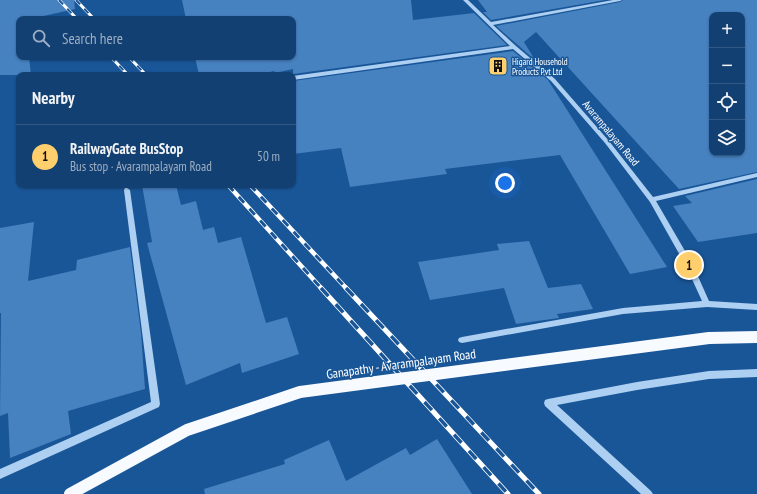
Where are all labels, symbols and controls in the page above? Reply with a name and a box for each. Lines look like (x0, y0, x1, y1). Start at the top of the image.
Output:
map controls (709, 12, 745, 156)
button: + (709, 12, 745, 48)
search box (16, 16, 296, 60)
icon: search (30, 27, 52, 49)
text: Search here (62, 29, 123, 48)
button: − (709, 48, 745, 84)
building icon: Higard Household Products Pvt Ltd (487, 55, 509, 77)
place label: Higard Household Products Pvt Ltd (512, 56, 568, 77)
button: locate (709, 84, 745, 120)
text: Nearby (32, 87, 75, 109)
street label: Avarampalayam Road (580, 97, 643, 169)
button: layers (709, 120, 745, 156)
text: RailwayGate BusStop (70, 139, 183, 158)
text: 1 (42, 148, 48, 165)
text: 50 m (257, 148, 280, 165)
text: Bus stop · Avarampalayam Road (70, 158, 212, 175)
your location (495, 173, 515, 193)
pin: 1 (676, 250, 702, 280)
street label: Ganapathy - Avarampalayam Road (325, 345, 477, 383)

